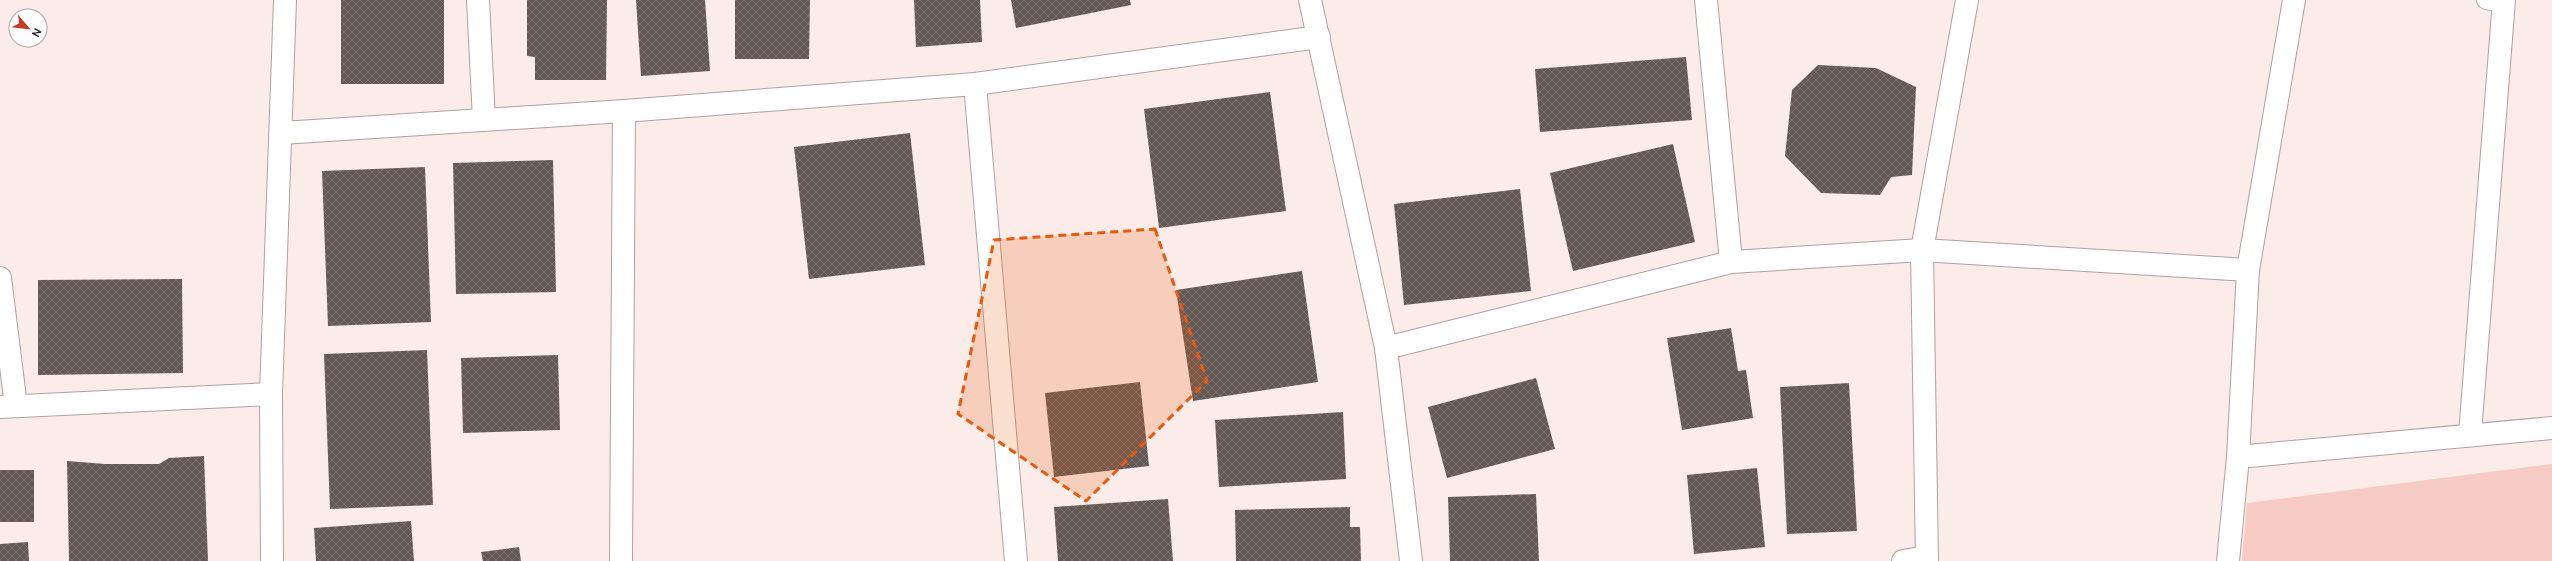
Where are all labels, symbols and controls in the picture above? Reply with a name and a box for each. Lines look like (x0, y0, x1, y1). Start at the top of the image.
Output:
north arrow (8, 8, 48, 48)
text: N (30, 26, 44, 39)

